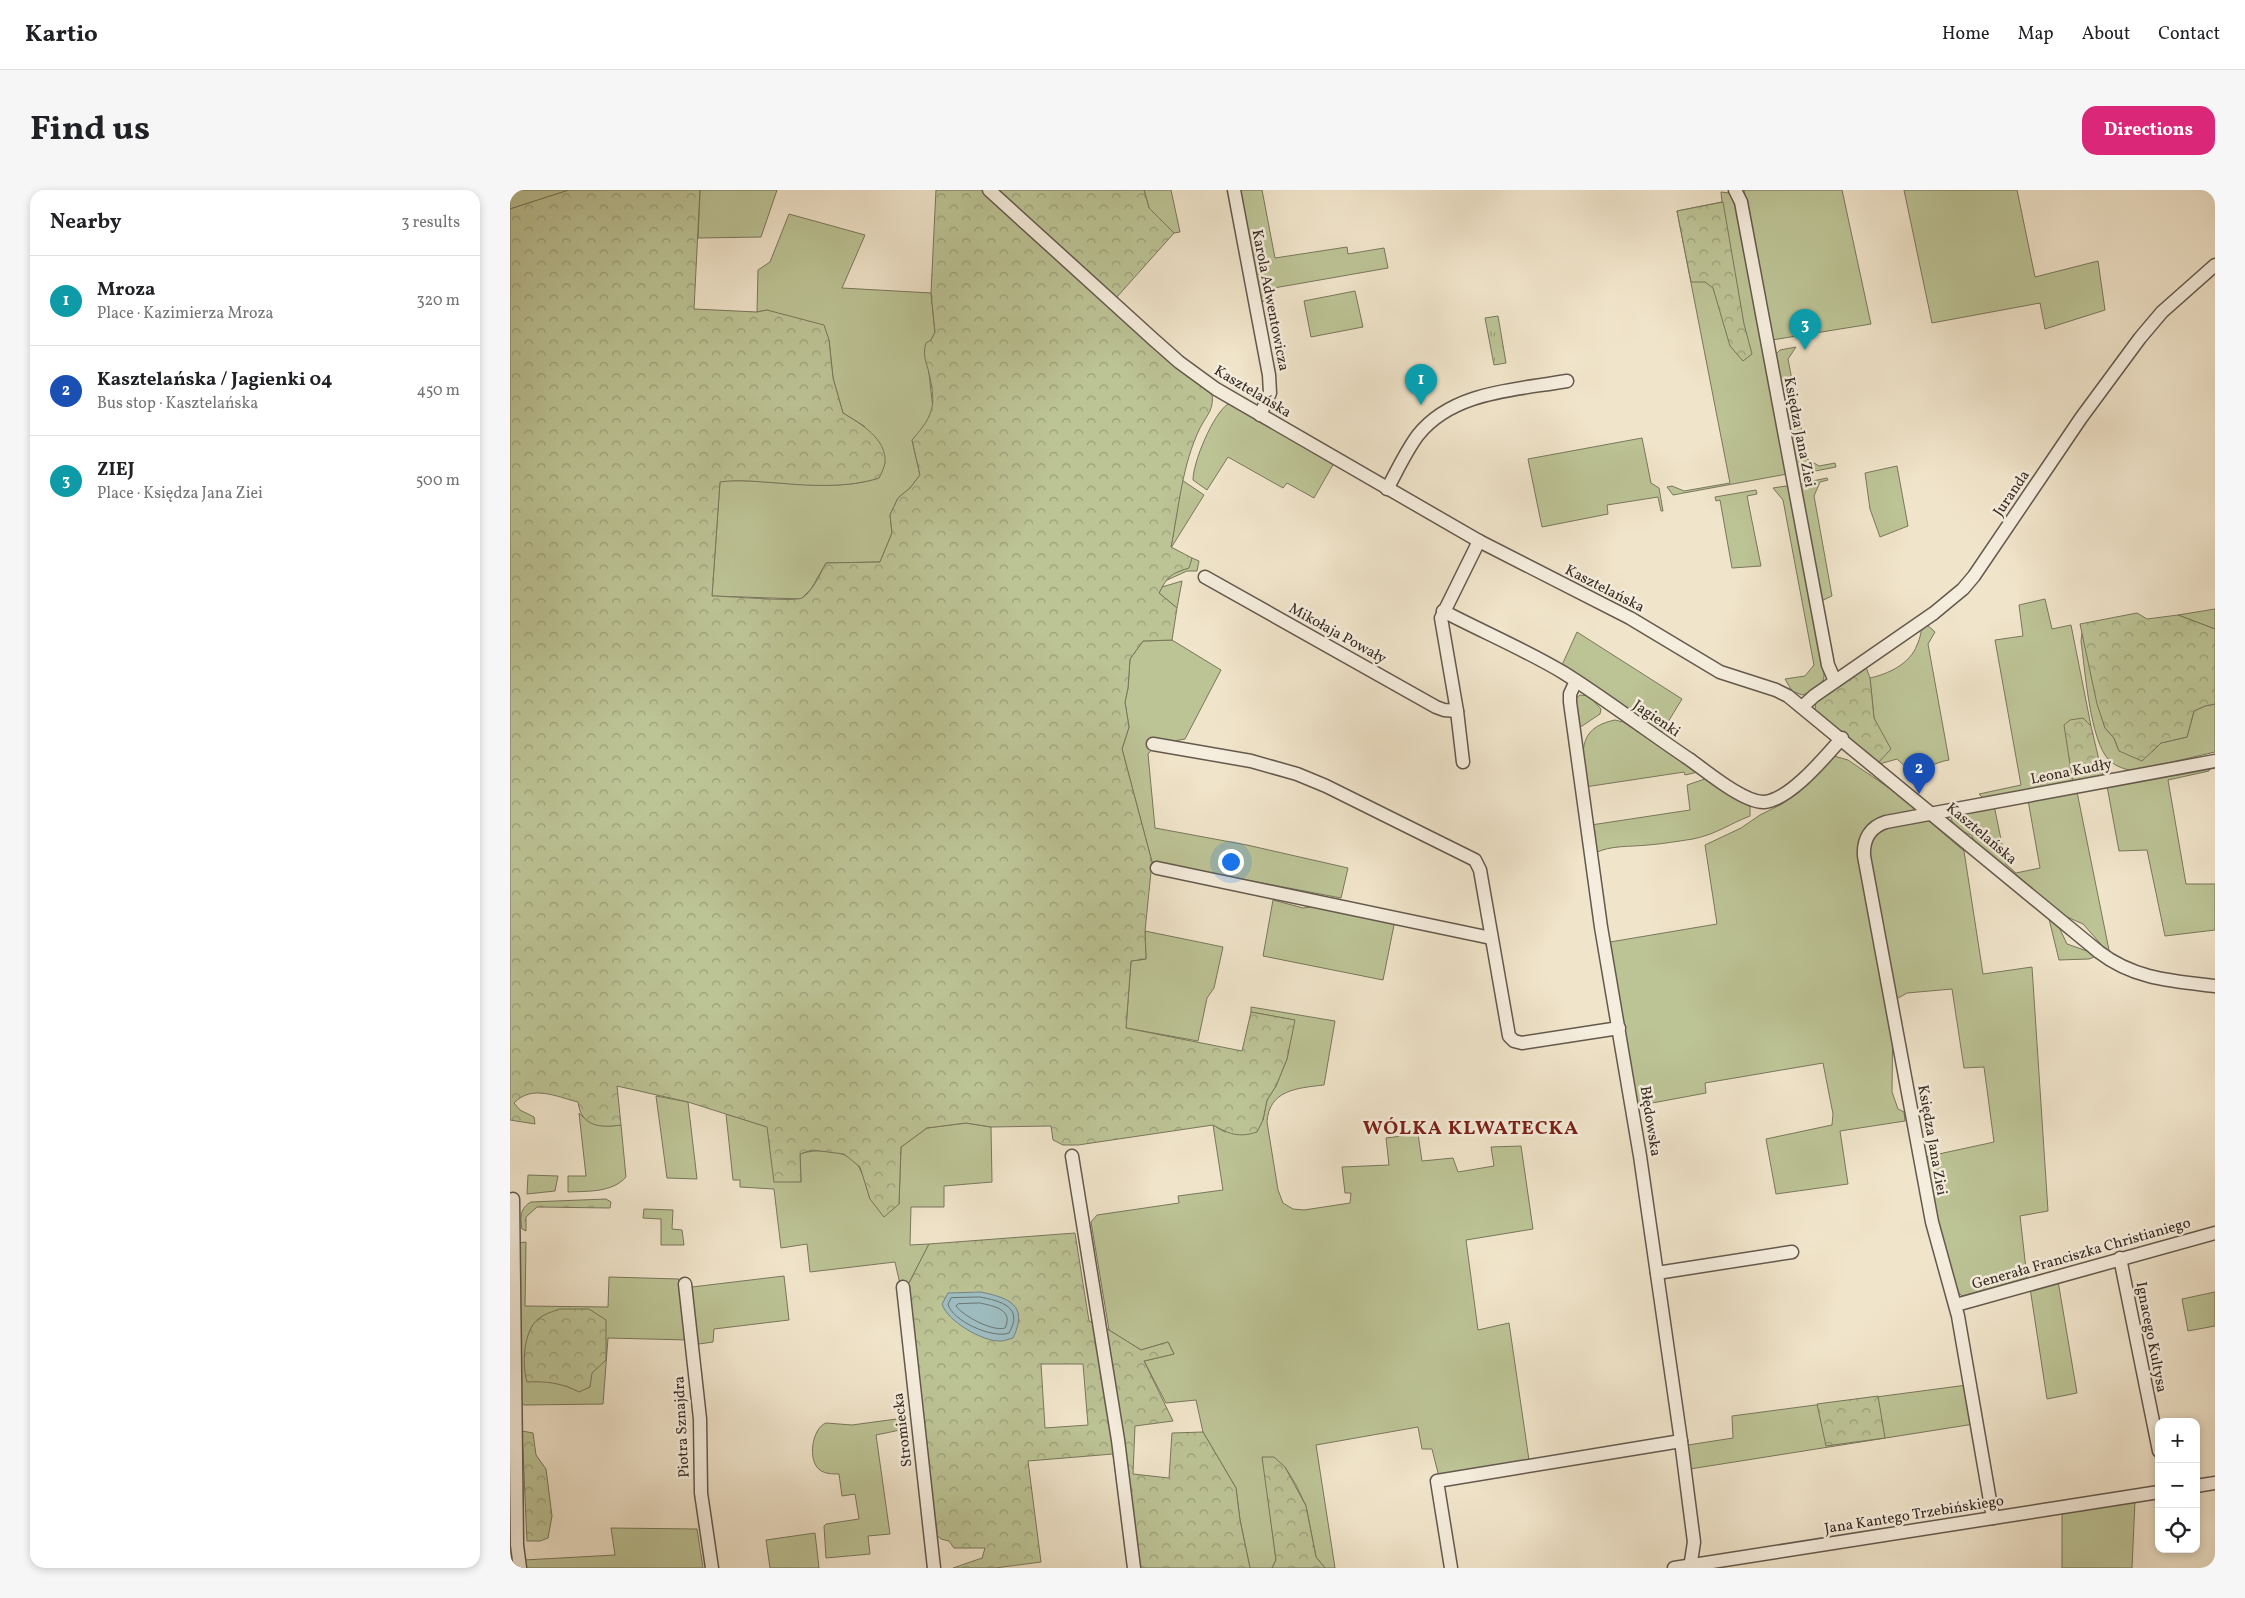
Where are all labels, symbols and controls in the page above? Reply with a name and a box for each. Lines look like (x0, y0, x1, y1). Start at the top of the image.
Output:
text: Kartio (25, 18, 98, 52)
text: Home (1942, 22, 1990, 47)
text: Map (2018, 22, 2054, 47)
text: About (2082, 22, 2130, 47)
text: Contact (2158, 22, 2220, 47)
text: Find us (30, 106, 150, 154)
button: Directions (2082, 106, 2215, 155)
text: Nearby (50, 208, 121, 237)
text: 3 results (401, 212, 460, 234)
street label: Karola Adwentowicza (1246, 228, 1294, 373)
text: Mroza (97, 277, 155, 303)
text: 1 (63, 290, 69, 312)
text: 320 m (416, 290, 460, 312)
text: Place · Kazimierza Mroza (97, 303, 274, 325)
pin: 3 (1789, 309, 1821, 350)
street label: Kasztelańska (1210, 361, 1295, 424)
pin: 1 (1405, 364, 1437, 405)
text: Kasztelańska / Jagienki 04 (97, 367, 333, 393)
street label: Księdza Jana Ziei (1778, 375, 1820, 489)
text: 2 (62, 380, 70, 402)
text: 450 m (417, 380, 460, 402)
text: Bus stop · Kasztelańska (97, 393, 258, 415)
text: ZIEJ (97, 457, 135, 483)
street label: Juranda (1989, 466, 2036, 521)
text: 3 (62, 470, 70, 492)
text: 500 m (416, 470, 460, 492)
text: Place · Księdza Jana Ziei (97, 483, 263, 505)
street label: Kasztelańska (1561, 560, 1648, 618)
street label: Mikołaja Powały (1285, 599, 1390, 670)
street label: Jagienki (1628, 696, 1684, 743)
pin: 2 (1903, 753, 1935, 794)
street label: Leona Kudły (2029, 754, 2114, 791)
street label: Kasztelańska (1941, 798, 2021, 870)
your location (1218, 849, 1244, 875)
street label: Księdza Jana Ziei (1911, 1083, 1952, 1197)
street label: Błędowska (1634, 1085, 1665, 1158)
district label: WÓLKA KLWATECKA (1363, 1115, 1579, 1143)
street label: Generała Franciszka Christianiego (1970, 1213, 2193, 1296)
street label: Ignacego Kultysa (2130, 1280, 2172, 1394)
street label: Piotra Sznajdra (669, 1375, 696, 1478)
street label: Stromiecka (889, 1391, 918, 1468)
map controls (2155, 1418, 2200, 1553)
button: + (2155, 1418, 2200, 1463)
button: − (2155, 1463, 2200, 1508)
street label: Jana Kantego Trzebińskiego (1823, 1491, 2006, 1540)
button: locate (2155, 1508, 2200, 1553)

